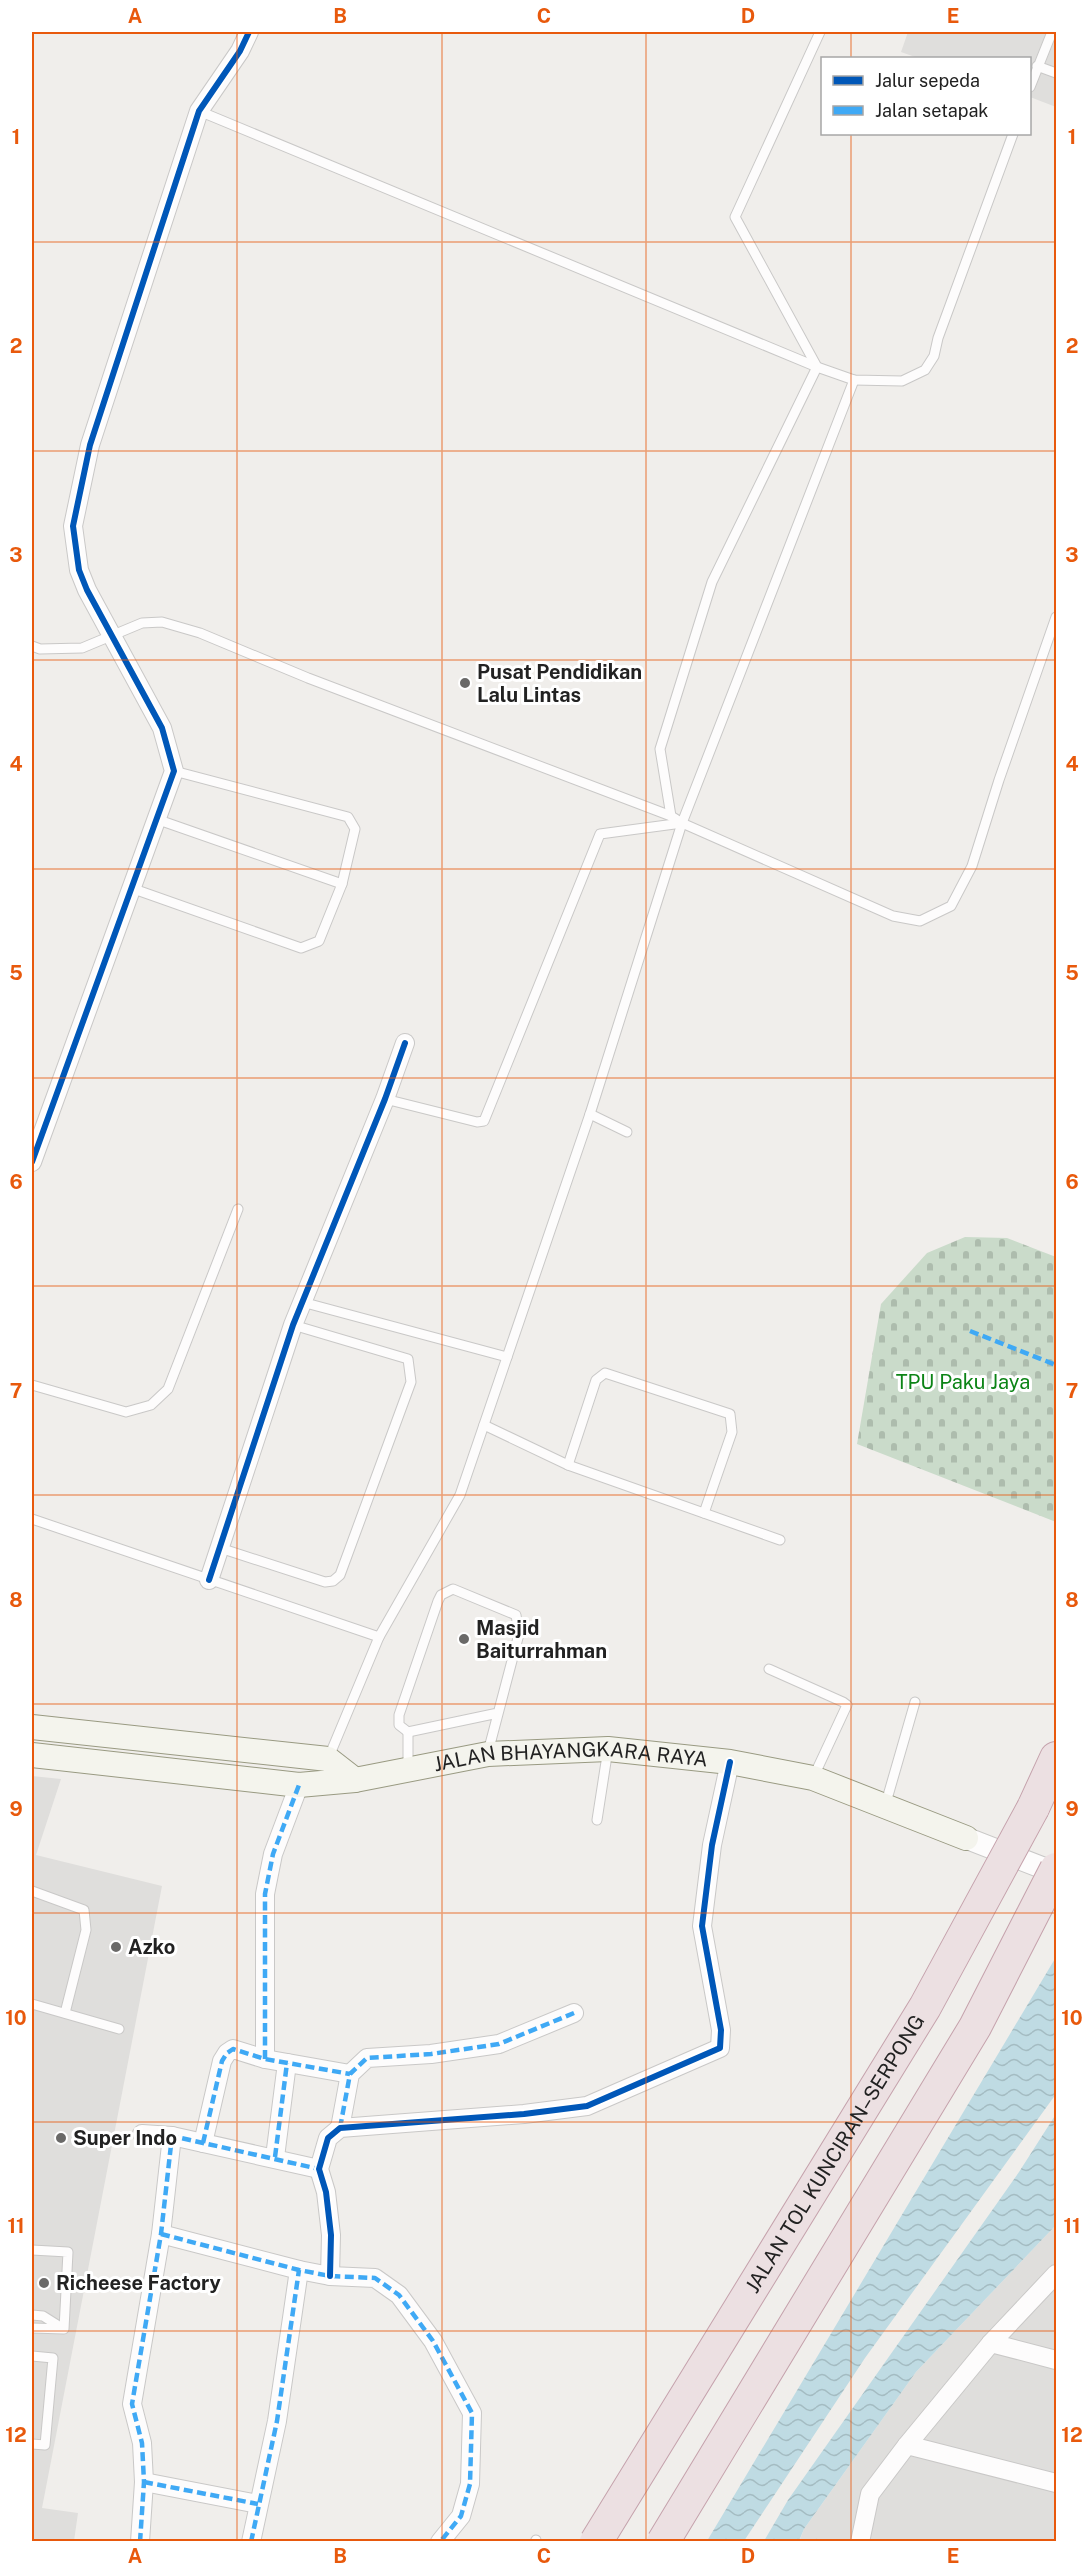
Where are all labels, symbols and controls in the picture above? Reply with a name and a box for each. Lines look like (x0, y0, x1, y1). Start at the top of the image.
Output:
text: A (128, 4, 142, 28)
text: B (333, 4, 347, 28)
text: C (537, 4, 551, 28)
text: D (741, 4, 755, 28)
text: E (947, 4, 959, 28)
legend (821, 57, 1031, 135)
text: Jalur sepeda (875, 70, 980, 91)
text: Jalan setapak (875, 100, 988, 121)
text: 1 (12, 125, 20, 149)
text: 1 (1068, 125, 1076, 149)
text: 2 (10, 334, 22, 358)
text: 2 (1066, 334, 1078, 358)
text: 3 (9, 543, 23, 567)
text: 3 (1065, 543, 1079, 567)
place label: Pusat Pendidikan Lalu Lintas (477, 660, 642, 707)
marker: Pusat Pendidikan Lalu Lintas (458, 676, 472, 690)
text: 4 (9, 752, 23, 776)
text: 4 (1065, 752, 1079, 776)
text: 5 (9, 961, 23, 985)
text: 5 (1065, 961, 1079, 985)
text: 6 (9, 1170, 23, 1194)
text: 6 (1065, 1170, 1079, 1194)
park label: TPU Paku Jaya (896, 1370, 1030, 1394)
text: 7 (10, 1379, 22, 1403)
text: 7 (1066, 1379, 1078, 1403)
text: 8 (9, 1588, 23, 1612)
text: 8 (1065, 1588, 1079, 1612)
place label: Masjid Baiturrahman (476, 1616, 607, 1663)
marker: Masjid Baiturrahman (457, 1632, 471, 1646)
street label: JALAN BHAYANGKARA RAYA (432, 1737, 709, 1776)
text: 9 (9, 1797, 23, 1821)
text: 9 (1065, 1797, 1079, 1821)
place label: Azko (128, 1935, 175, 1959)
marker: Azko (109, 1940, 123, 1954)
text: 10 (5, 2006, 27, 2030)
text: 10 (1061, 2006, 1083, 2030)
street label: JALAN TOL KUNCIRAN–SERPONG (740, 2010, 929, 2297)
place label: Super Indo (73, 2126, 177, 2150)
marker: Super Indo (54, 2131, 68, 2145)
text: 11 (7, 2214, 25, 2238)
text: 11 (1063, 2214, 1081, 2238)
place label: Richeese Factory (56, 2271, 221, 2295)
marker: Richeese Factory (37, 2276, 51, 2290)
text: 12 (5, 2423, 27, 2447)
text: 12 (1061, 2423, 1083, 2447)
text: A (128, 2544, 142, 2568)
text: B (333, 2544, 347, 2568)
text: C (537, 2544, 551, 2568)
text: D (741, 2544, 755, 2568)
text: E (947, 2544, 959, 2568)

